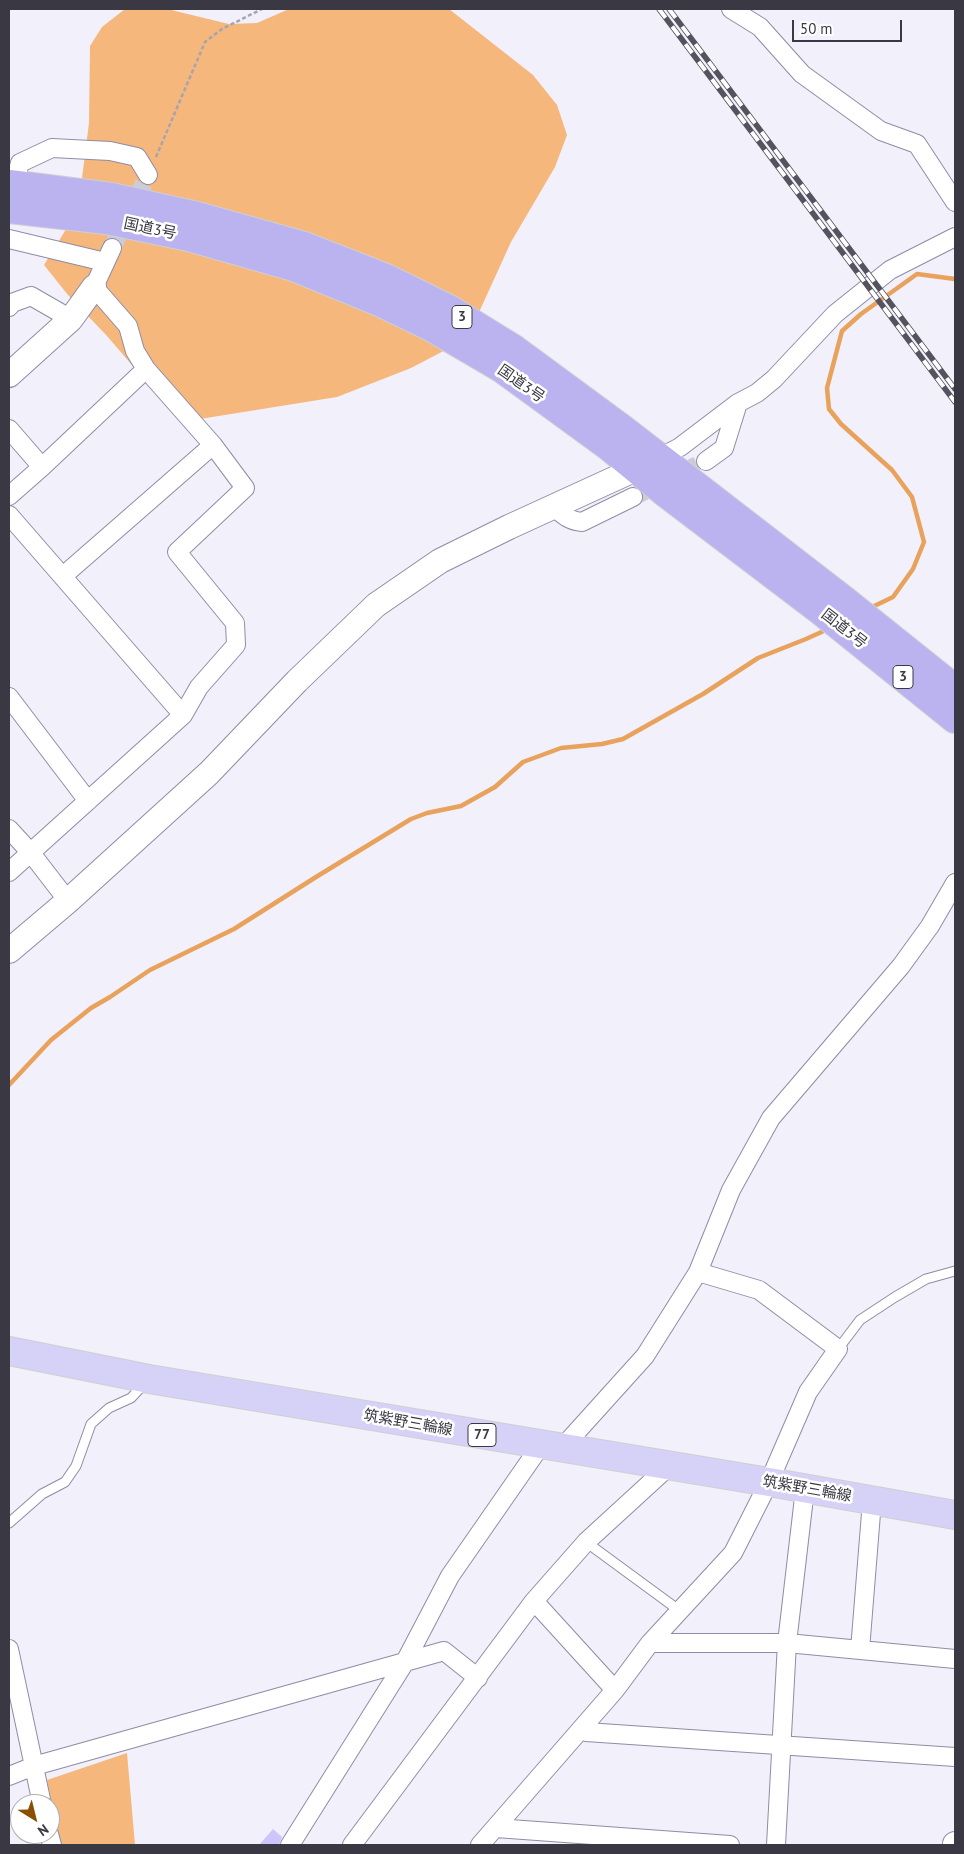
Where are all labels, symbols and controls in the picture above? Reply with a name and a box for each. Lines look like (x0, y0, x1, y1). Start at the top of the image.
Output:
scale bar (794, 10, 904, 42)
text: 50 m (800, 19, 833, 38)
street label: 国道3号 (122, 215, 178, 243)
road number: 3 (452, 306, 472, 328)
street label: 国道3号 (494, 361, 548, 407)
street label: 国道3号 (818, 606, 870, 652)
road number: 3 (893, 666, 913, 689)
street label: 筑紫野三輪線 (362, 1406, 454, 1440)
road number: 77 (468, 1424, 496, 1446)
street label: 筑紫野三輪線 (761, 1472, 853, 1506)
north arrow (10, 1794, 60, 1844)
text: N (34, 1820, 52, 1840)

